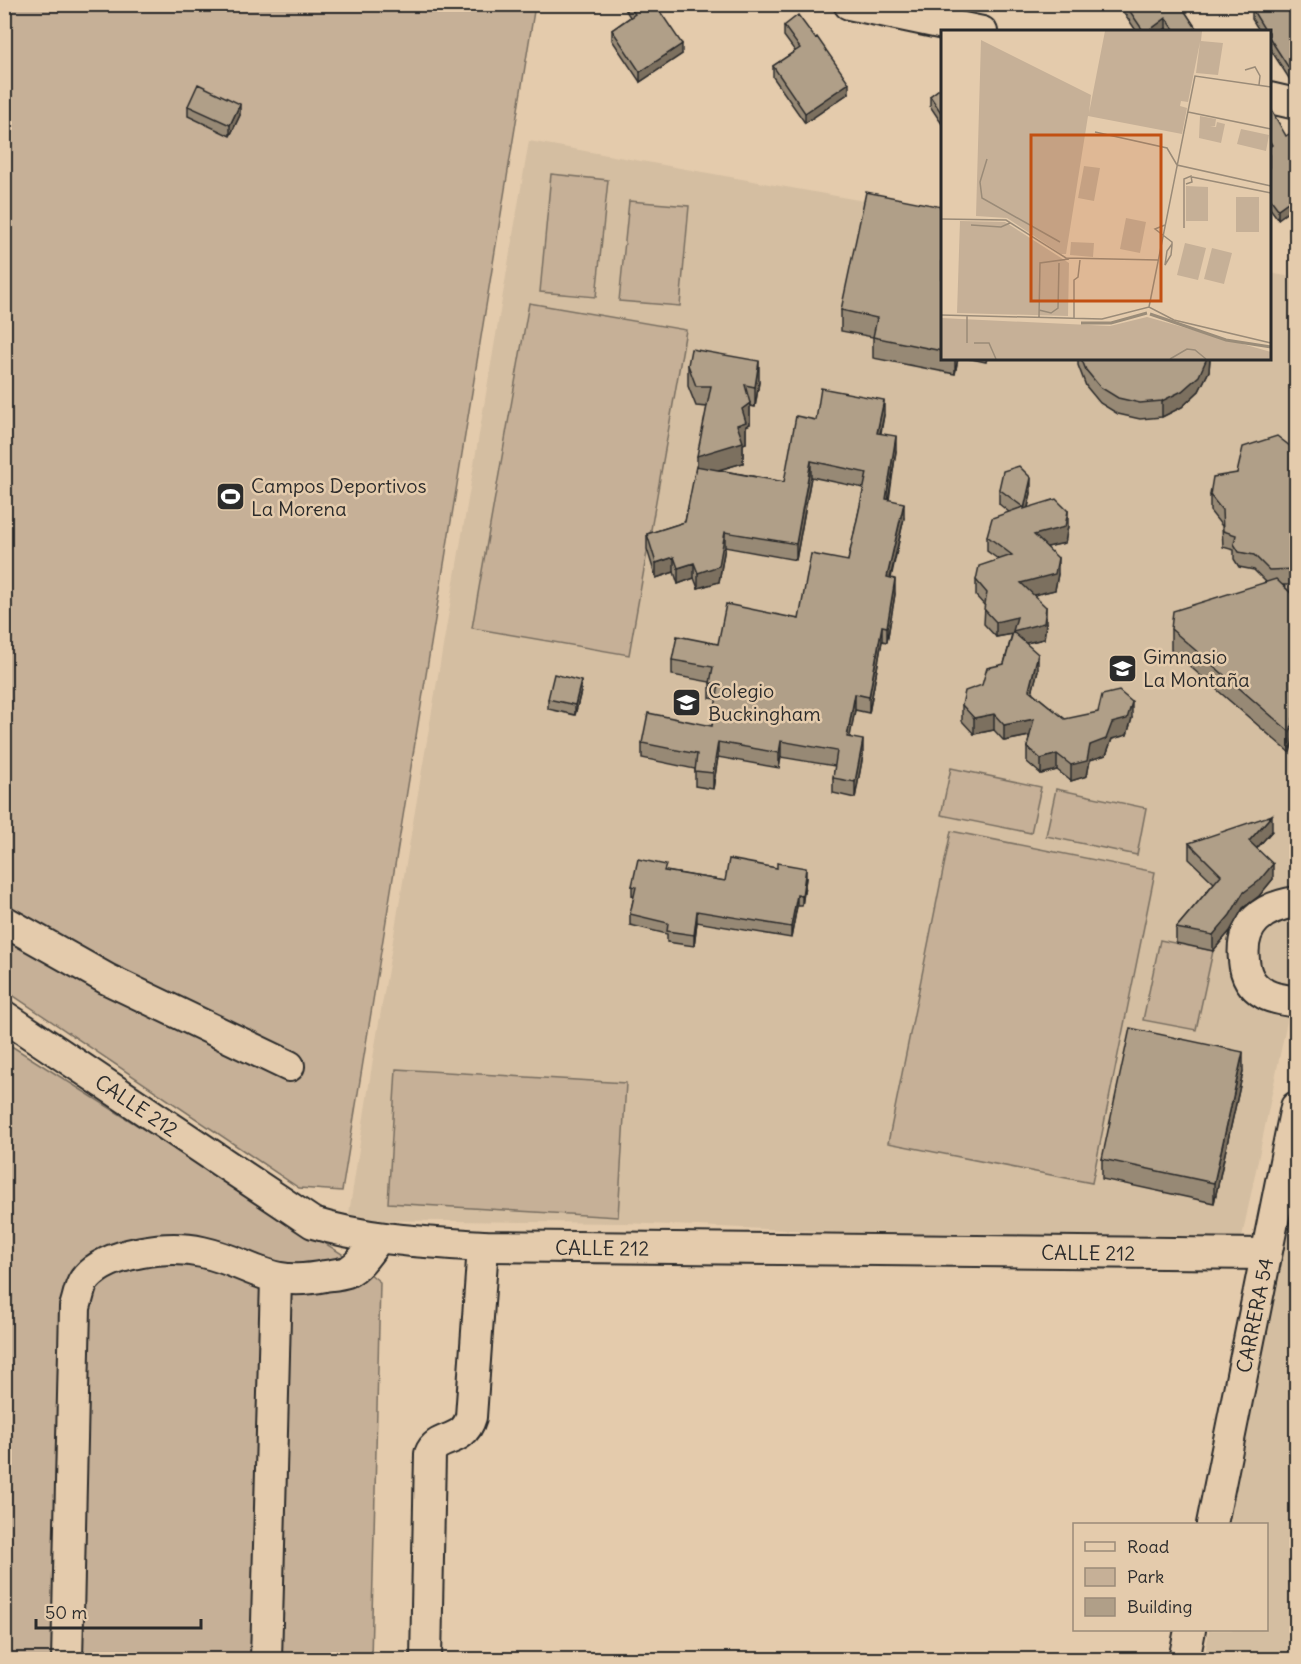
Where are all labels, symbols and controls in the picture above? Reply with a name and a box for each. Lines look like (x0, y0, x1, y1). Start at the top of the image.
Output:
inset map (941, 30, 1271, 360)
place label: Campos Deportivos La Morena (251, 473, 426, 521)
sports icon: Campos Deportivos La Morena (214, 481, 246, 513)
place label: Gimnasio La Montaña (1143, 644, 1250, 692)
school or university icon: Gimnasio La Montaña (1106, 652, 1138, 684)
place label: Colegio Buckingham (708, 678, 821, 726)
school or university icon: Colegio Buckingham (671, 686, 703, 718)
street label: CALLE 212 (91, 1068, 183, 1142)
street label: CALLE 212 (555, 1234, 649, 1260)
street label: CALLE 212 (1041, 1239, 1135, 1265)
street label: CARRERA 54 (1230, 1256, 1278, 1375)
legend (1073, 1523, 1268, 1631)
text: Road (1127, 1535, 1170, 1558)
text: Park (1127, 1565, 1164, 1588)
scale bar (36, 1592, 201, 1630)
text: Building (1127, 1595, 1192, 1618)
text: 50 m (45, 1601, 87, 1624)

